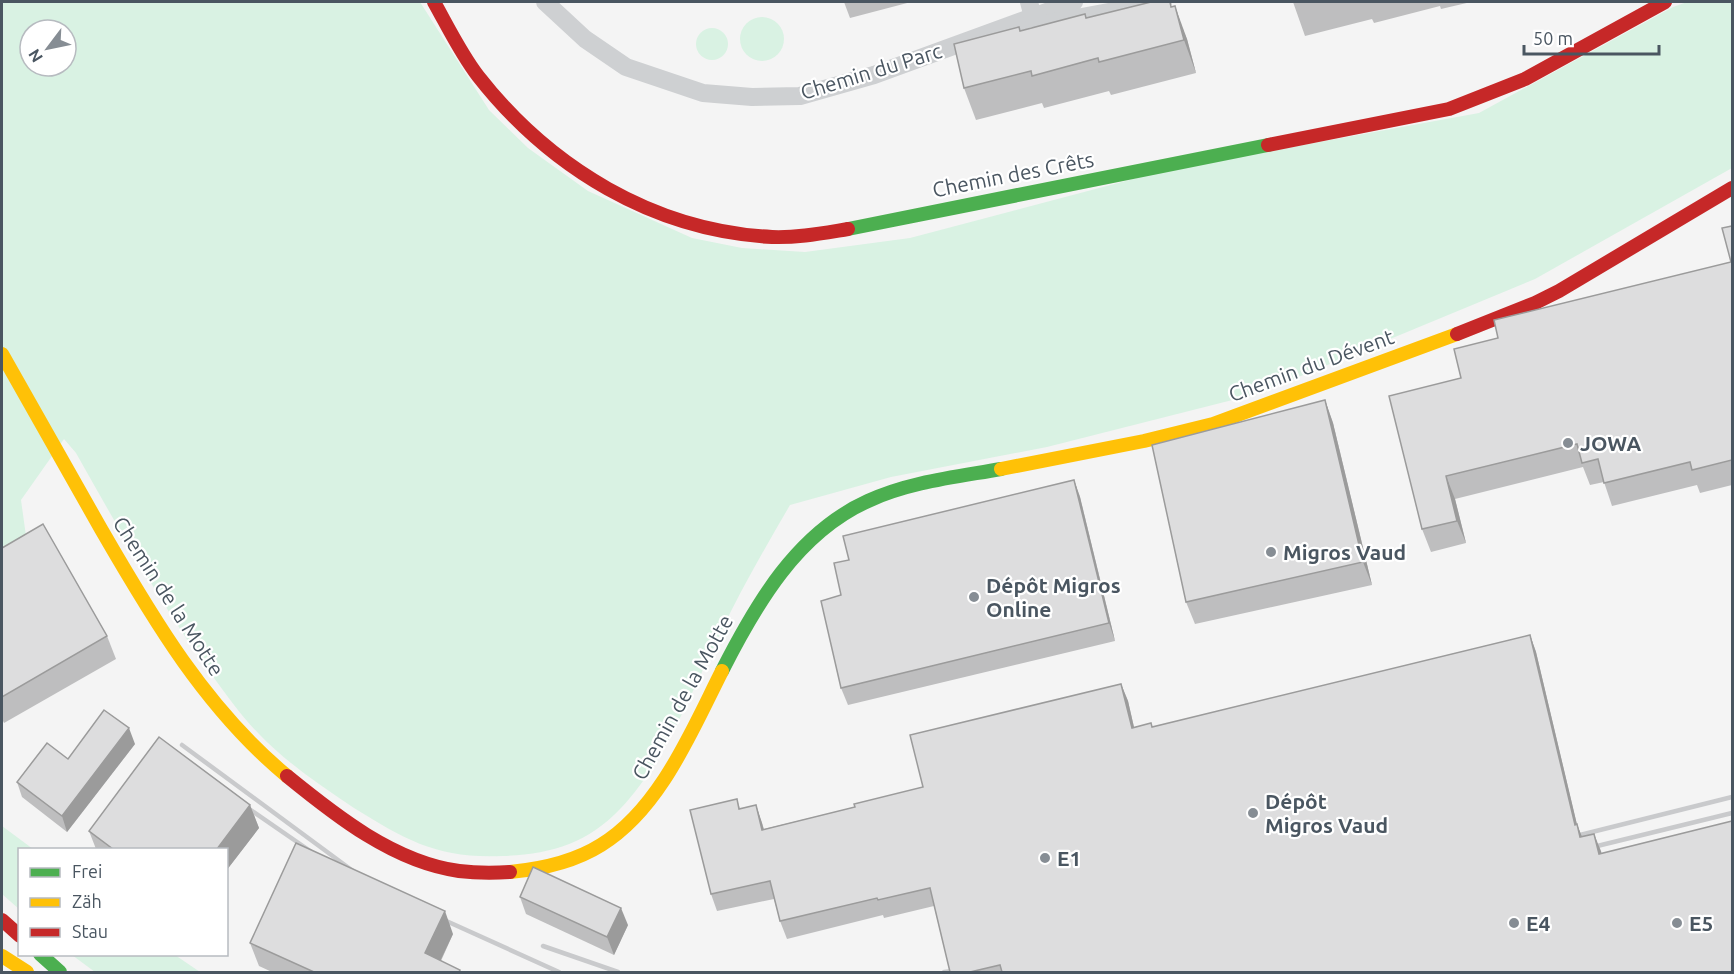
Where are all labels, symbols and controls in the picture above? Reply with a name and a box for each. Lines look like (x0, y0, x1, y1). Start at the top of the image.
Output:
north arrow (18, 18, 78, 78)
scale bar (1524, 18, 1659, 56)
text: 50 m (1533, 28, 1573, 48)
street label: Chemin du Parc (797, 38, 945, 104)
text: N (24, 46, 46, 66)
street label: Chemin des Crêts (930, 147, 1096, 201)
street label: Chemin du Dévent (1225, 324, 1397, 406)
place label: JOWA (1580, 431, 1641, 455)
marker: JOWA (1561, 436, 1575, 450)
street label: Chemin de la Motte (109, 512, 229, 680)
place label: Migros Vaud (1283, 540, 1406, 564)
marker: Migros Vaud (1264, 545, 1278, 559)
place label: Dépôt Migros Online (986, 573, 1121, 621)
marker: Dépôt Migros Online (967, 590, 981, 604)
street label: Chemin de la Motte (627, 610, 737, 784)
place label: Dépôt Migros Vaud (1265, 789, 1388, 837)
marker: Dépôt Migros Vaud (1246, 806, 1260, 820)
place label: E1 (1057, 846, 1081, 870)
legend (18, 848, 228, 956)
marker: E1 (1038, 851, 1052, 865)
text: Frei (72, 861, 102, 881)
text: Zäh (72, 891, 102, 911)
place label: E4 (1526, 911, 1550, 935)
place label: E5 (1689, 911, 1713, 935)
marker: E4 (1507, 916, 1521, 930)
marker: E5 (1670, 916, 1684, 930)
text: Stau (72, 921, 108, 941)

